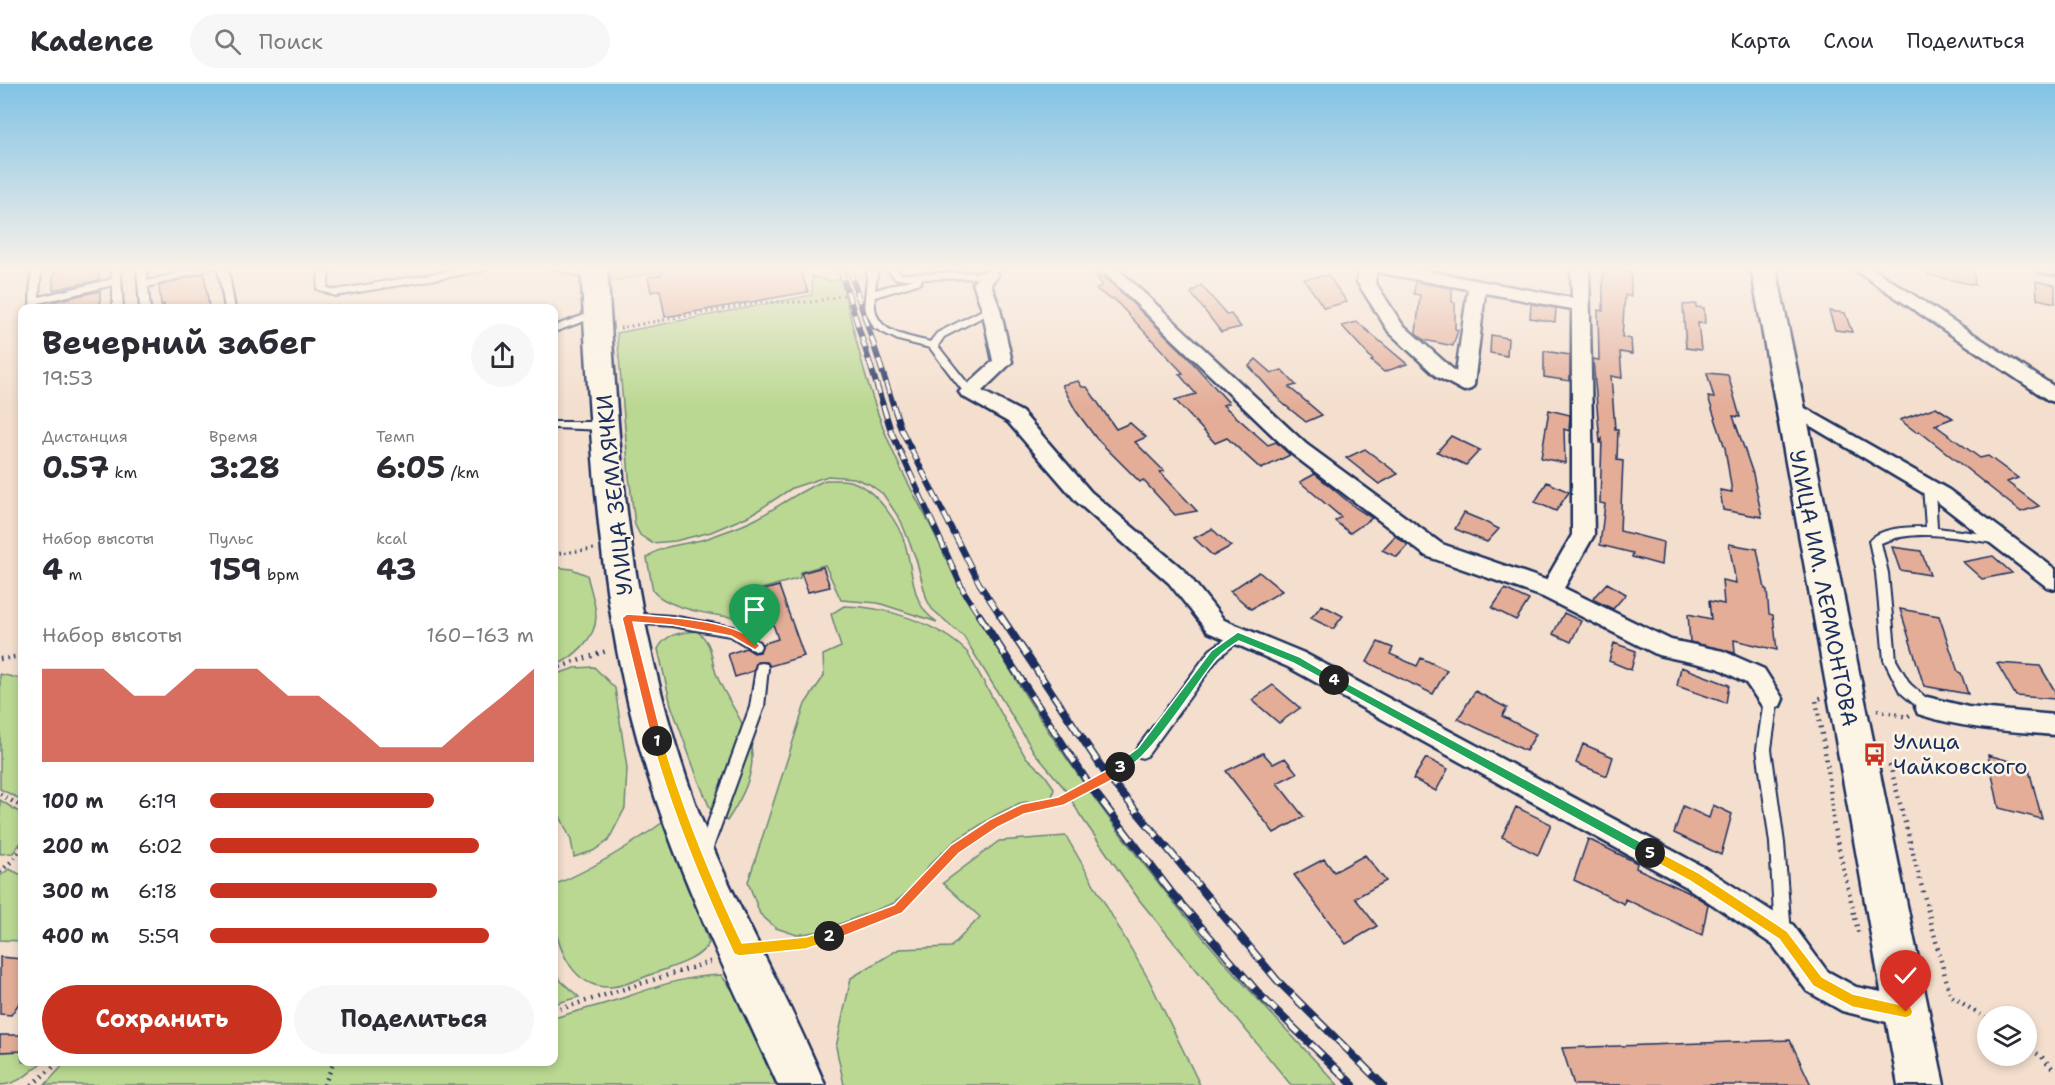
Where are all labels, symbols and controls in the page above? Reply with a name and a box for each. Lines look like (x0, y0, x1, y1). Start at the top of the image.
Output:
search box (190, 14, 610, 68)
text: Kadence (30, 22, 154, 60)
icon: search (211, 25, 244, 58)
text: Поиск (259, 27, 323, 56)
text: Карта (1730, 27, 1790, 55)
text: Слои (1823, 27, 1874, 55)
text: Поделиться (1907, 27, 2025, 55)
text: Вечерний забег (42, 320, 316, 365)
button: share (471, 324, 534, 387)
text: 19:53 (42, 365, 93, 391)
street label: УЛИЦА ЗЕМЛЯЧКИ (590, 393, 639, 597)
text: Дистанция (42, 426, 128, 447)
text: Время (209, 426, 258, 447)
text: Темп (376, 426, 415, 447)
text: 0.57 (42, 447, 109, 488)
text: 3:28 (209, 447, 280, 488)
text: 6:05 (376, 447, 445, 488)
street label: УЛИЦА ИМ. ЛЕРМОНТОВА (1782, 447, 1865, 729)
text: km (109, 462, 137, 483)
text: /km (445, 462, 479, 483)
text: Набор высоты (42, 528, 154, 549)
text: Пульс (209, 528, 254, 549)
text: kcal (376, 528, 407, 549)
text: 4 (42, 549, 63, 590)
text: 159 (209, 549, 262, 590)
text: 43 (376, 549, 416, 590)
text: m (63, 564, 82, 585)
text: bpm (262, 564, 299, 585)
pin (729, 584, 780, 646)
icon: arrive (738, 593, 771, 626)
text: Набор высоты (42, 622, 182, 648)
text: 160–163 m (426, 622, 534, 648)
pin: 4 (1319, 665, 1349, 695)
text: 4 (1328, 669, 1340, 690)
pin: 1 (642, 726, 672, 756)
place label: Улица Чайковского (1893, 727, 2028, 781)
text: 1 (653, 730, 661, 751)
bus stop icon: Улица Чайковского (1862, 741, 1888, 767)
pin: 3 (1105, 752, 1135, 782)
text: 3 (1114, 756, 1126, 777)
text: 100 m (42, 788, 104, 814)
text: 6:19 (138, 788, 177, 814)
text: 200 m (42, 833, 109, 859)
text: 6:02 (138, 833, 183, 859)
pin: 5 (1635, 838, 1665, 868)
text: 5 (1645, 842, 1655, 863)
text: 300 m (42, 878, 109, 904)
text: 6:18 (138, 878, 177, 904)
pin: 2 (814, 921, 844, 951)
text: 400 m (42, 923, 109, 949)
text: 5:59 (138, 923, 180, 949)
text: 2 (823, 925, 835, 946)
pin (1880, 950, 1931, 1012)
icon: check (1889, 959, 1922, 992)
button: Сохранить (42, 985, 282, 1054)
button: Поделиться (294, 985, 534, 1054)
map controls (1977, 1006, 2037, 1066)
button: layers (1977, 1006, 2037, 1066)

